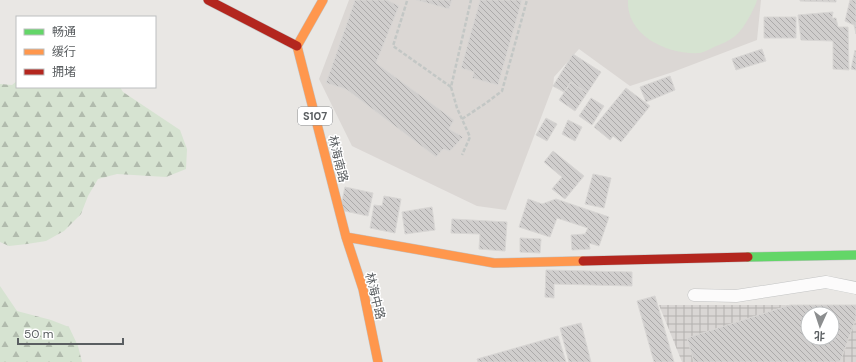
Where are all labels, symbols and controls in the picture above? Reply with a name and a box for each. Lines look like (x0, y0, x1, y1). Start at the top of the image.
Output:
legend (16, 16, 156, 88)
text: 畅通 (52, 24, 76, 40)
text: 缓行 (52, 44, 76, 60)
text: 拥堵 (52, 64, 76, 80)
road number: S107 (298, 107, 332, 125)
street label: 林海南路 (324, 134, 352, 184)
street label: 林海中路 (361, 271, 389, 321)
north arrow (800, 306, 840, 346)
scale bar (18, 320, 123, 346)
text: 50 m (24, 326, 53, 342)
text: 北 (814, 329, 825, 343)

